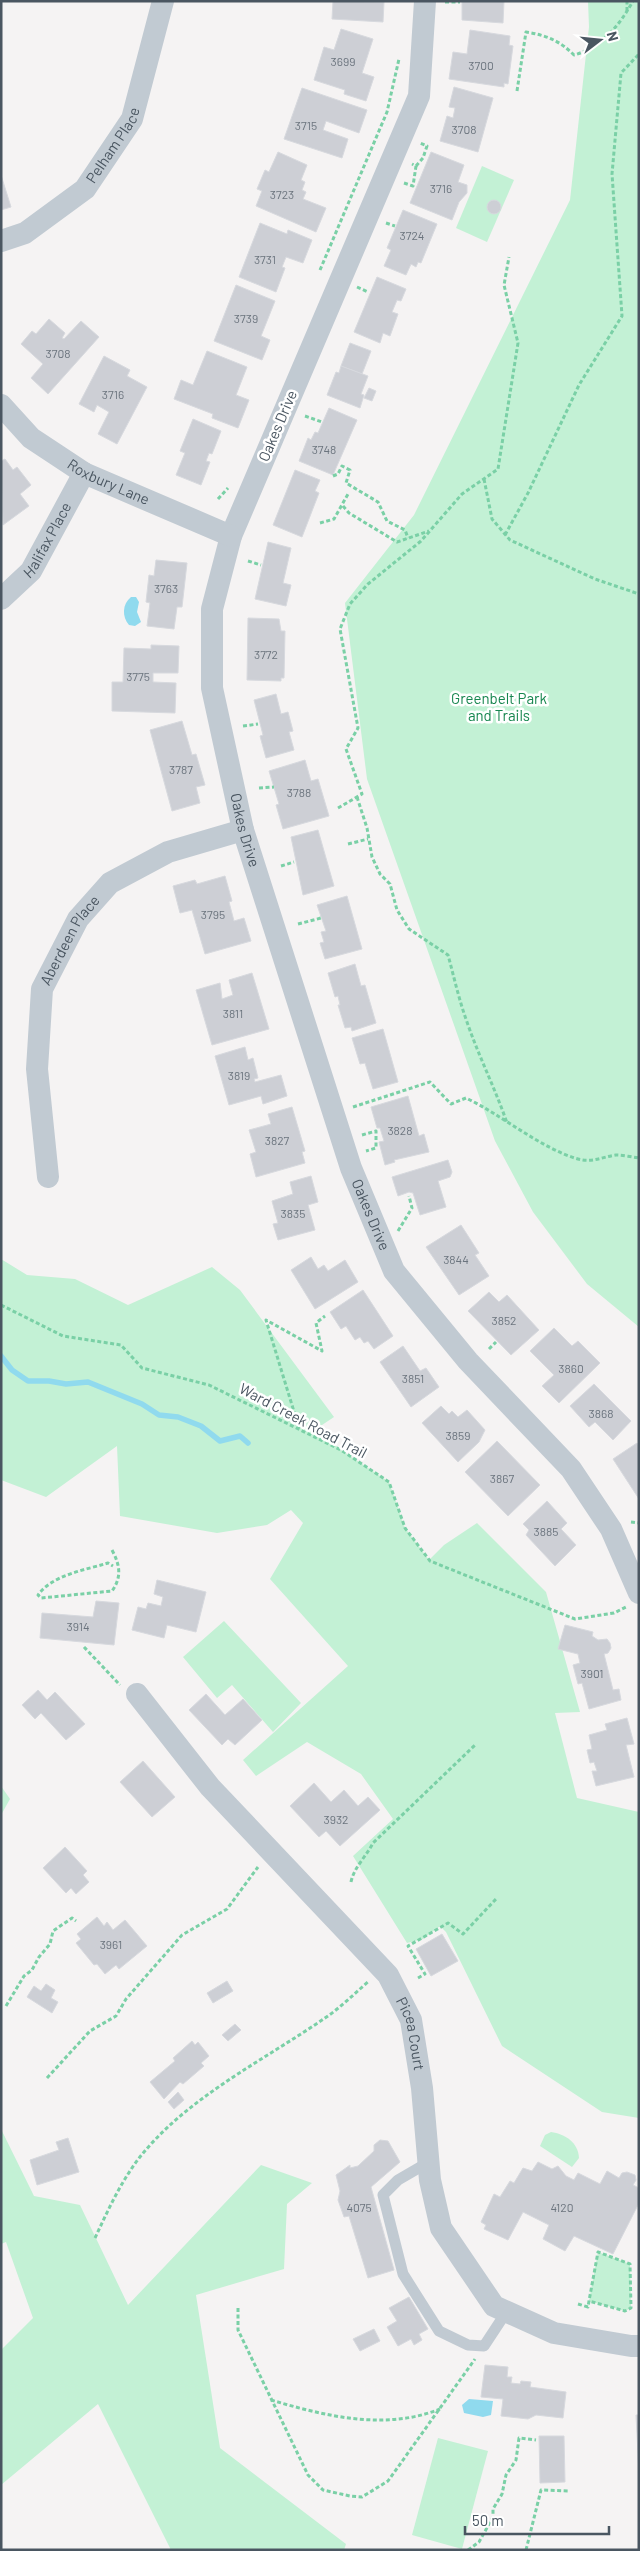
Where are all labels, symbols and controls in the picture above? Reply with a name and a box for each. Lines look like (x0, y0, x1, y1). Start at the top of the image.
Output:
north arrow (575, 15, 625, 65)
text: N (604, 29, 622, 43)
house number: 3699 (331, 54, 355, 68)
house number: 3700 (468, 58, 494, 72)
street label: Pelham Place (82, 105, 143, 186)
house number: 3715 (295, 118, 317, 132)
house number: 3708 (452, 122, 476, 136)
house number: 3716 (430, 181, 452, 195)
house number: 3723 (270, 187, 294, 201)
house number: 3724 (400, 228, 424, 242)
house number: 3731 (254, 252, 276, 266)
house number: 3739 (234, 311, 258, 325)
house number: 3708 (46, 346, 70, 360)
house number: 3716 (102, 387, 124, 401)
street label: Oakes Drive (254, 387, 300, 464)
house number: 3748 (312, 442, 336, 456)
street label: Roxbury Lane (64, 455, 152, 508)
street label: Halifax Place (19, 499, 75, 581)
house number: 3763 (154, 581, 178, 595)
house number: 3772 (254, 647, 278, 661)
house number: 3775 (126, 669, 150, 683)
park label: Greenbelt Park and Trails (451, 689, 548, 724)
house number: 3787 (169, 762, 193, 776)
house number: 3788 (287, 785, 311, 799)
street label: Oakes Drive (227, 791, 264, 869)
street label: Aberdeen Place (36, 891, 103, 988)
house number: 3795 (201, 907, 225, 921)
house number: 3811 (223, 1006, 243, 1020)
house number: 3819 (228, 1068, 250, 1082)
house number: 3828 (387, 1123, 413, 1137)
house number: 3827 (265, 1133, 290, 1147)
street label: Oakes Drive (349, 1176, 394, 1253)
house number: 3835 (281, 1206, 305, 1220)
house number: 3844 (443, 1252, 469, 1266)
house number: 3852 (491, 1313, 517, 1327)
house number: 3860 (558, 1361, 584, 1375)
house number: 3851 (402, 1371, 424, 1385)
street label: Ward Creek Road Trail (237, 1379, 370, 1461)
house number: 3868 (589, 1406, 613, 1420)
house number: 3859 (446, 1428, 470, 1442)
house number: 3867 (490, 1471, 514, 1485)
house number: 3885 (534, 1524, 558, 1538)
house number: 3914 (66, 1619, 90, 1633)
house number: 3901 (580, 1666, 604, 1680)
house number: 3932 (323, 1812, 349, 1826)
house number: 3961 (100, 1937, 122, 1951)
street label: Picea Court (393, 1994, 429, 2072)
house number: 4075 (346, 2200, 372, 2214)
house number: 4120 (551, 2200, 573, 2214)
scale bar (465, 2504, 609, 2536)
text: 50 m (472, 2511, 504, 2529)

